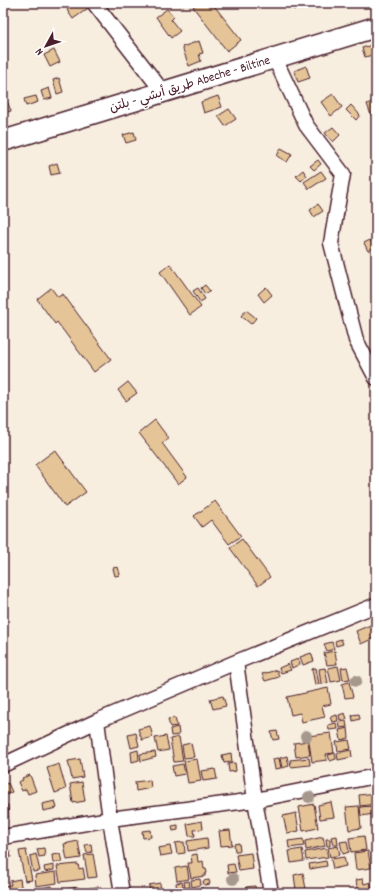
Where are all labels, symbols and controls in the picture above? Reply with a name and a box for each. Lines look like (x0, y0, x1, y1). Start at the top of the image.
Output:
north arrow (26, 26, 66, 66)
text: N (32, 43, 48, 58)
street label: طريق أبشي - بلتن Abeche - Biltine (107, 51, 273, 119)

